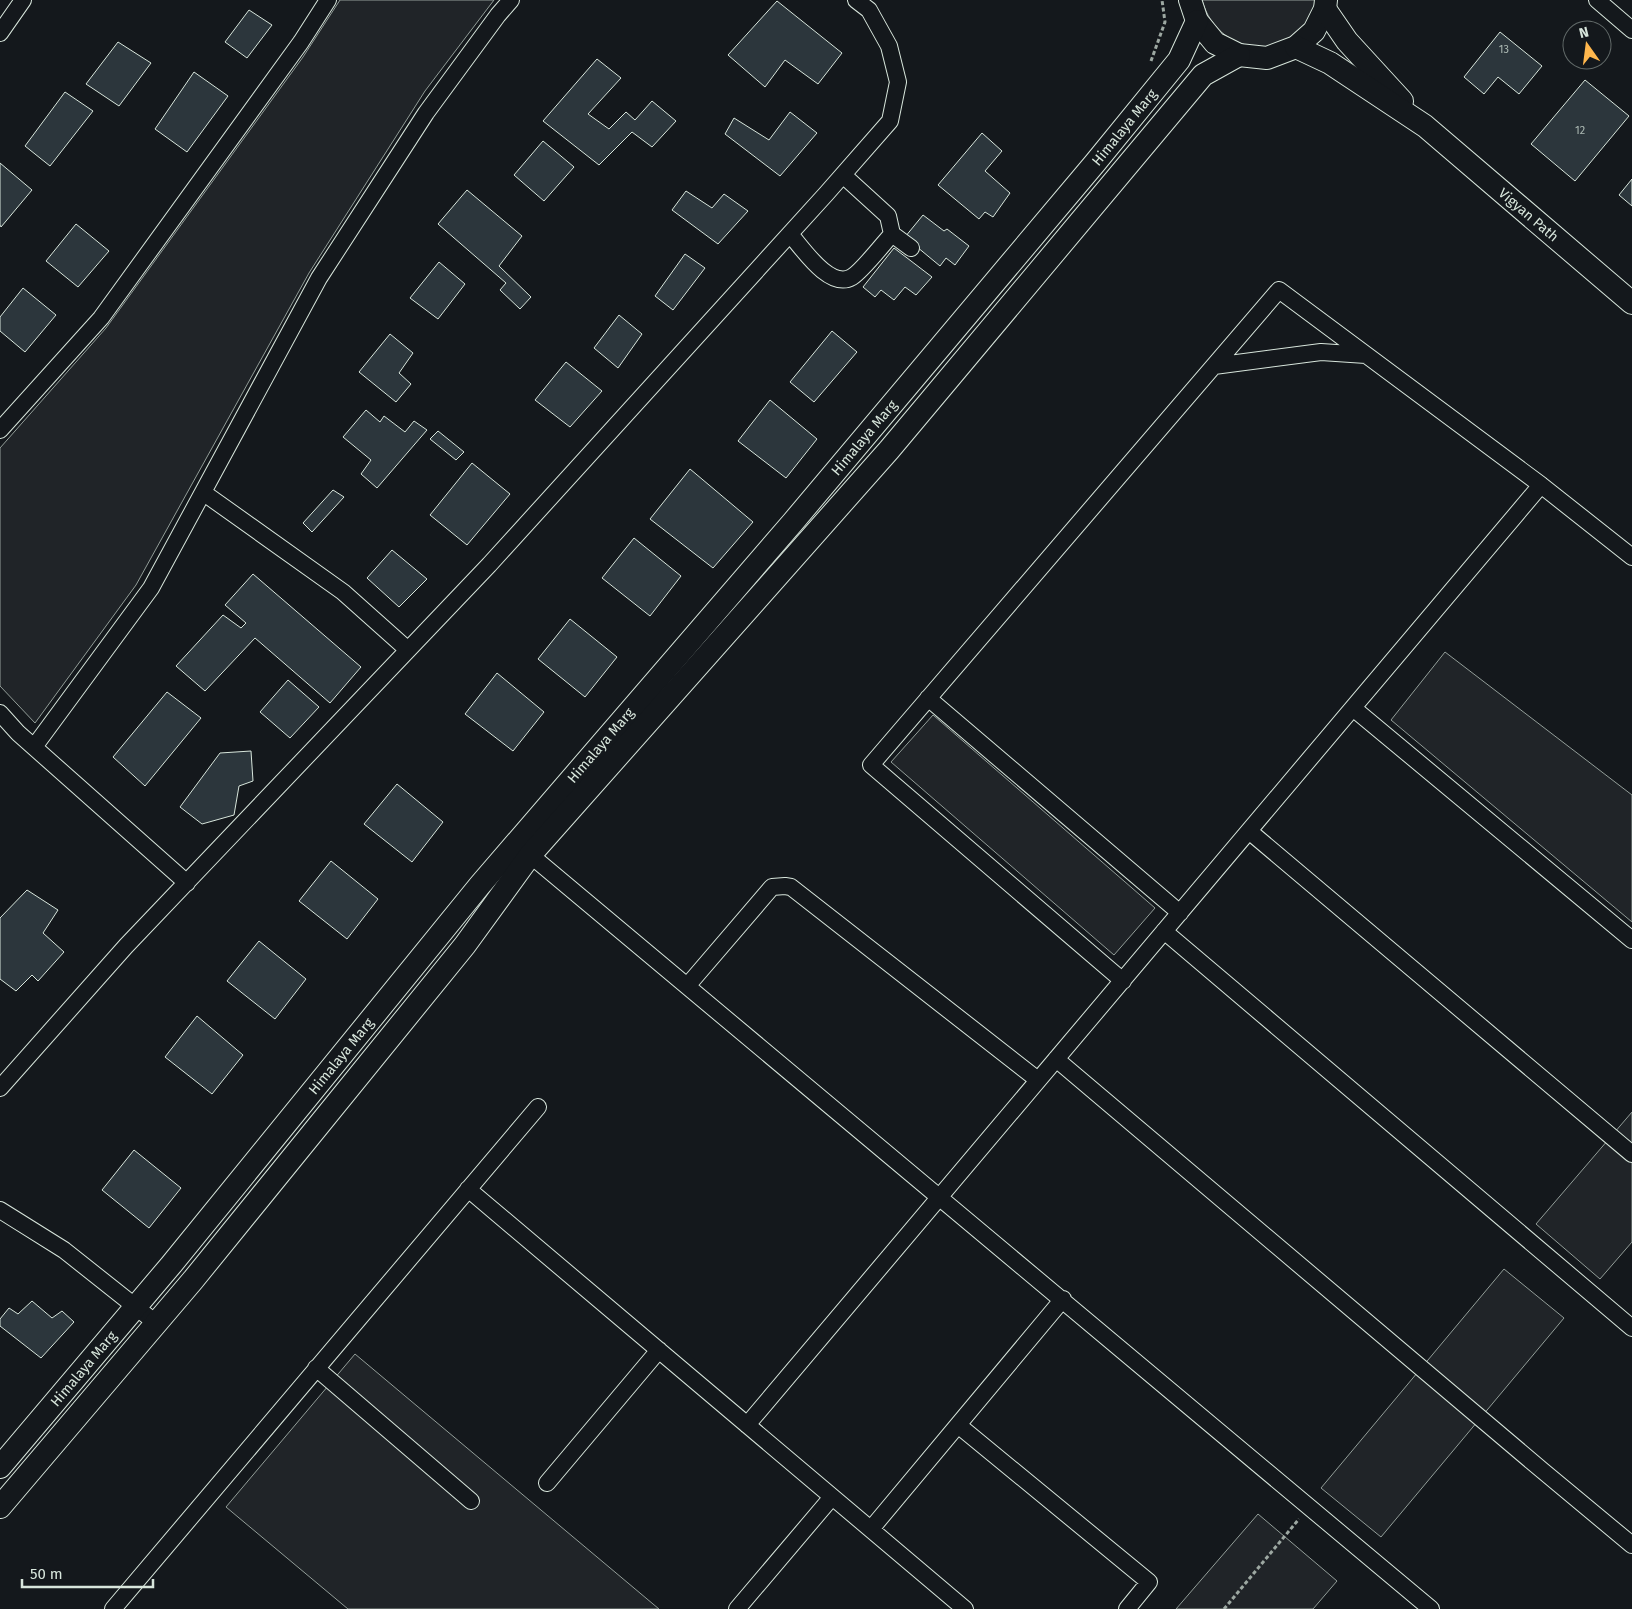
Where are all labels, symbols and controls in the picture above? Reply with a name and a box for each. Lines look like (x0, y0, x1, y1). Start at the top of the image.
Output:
north arrow (1562, 20, 1612, 70)
text: N (1577, 23, 1591, 42)
house number: 13 (1499, 43, 1509, 56)
street label: Himalaya Marg (1088, 85, 1161, 169)
house number: 12 (1575, 124, 1585, 137)
street label: Vigyan Path (1495, 184, 1562, 245)
street label: Himalaya Marg (827, 396, 901, 479)
street label: Himalaya Marg (564, 704, 638, 786)
street label: Himalaya Marg (305, 1014, 377, 1098)
street label: Himalaya Marg (47, 1327, 120, 1410)
scale bar (22, 1556, 154, 1588)
text: 50 m (30, 1565, 63, 1583)

